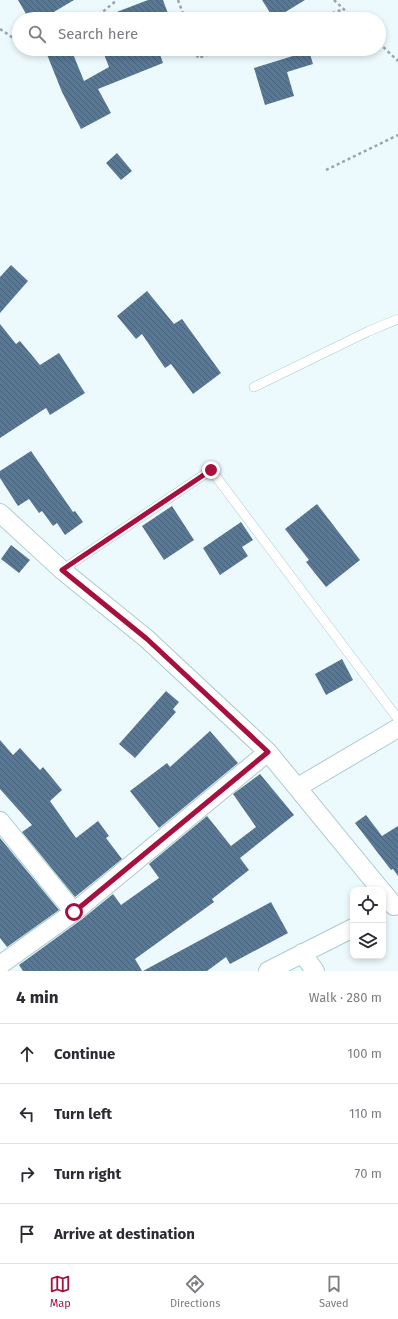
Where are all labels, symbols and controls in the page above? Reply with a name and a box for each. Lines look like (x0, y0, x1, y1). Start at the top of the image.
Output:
search box (12, 12, 386, 56)
icon: search (26, 23, 48, 45)
text: Search here (58, 25, 138, 43)
route end (202, 461, 220, 479)
map controls (350, 887, 386, 959)
button: locate (350, 887, 386, 923)
route start (65, 903, 83, 921)
button: layers (350, 923, 386, 959)
text: 4 min (16, 987, 59, 1008)
text: Walk · 280 m (309, 990, 382, 1005)
icon: ahead (16, 1043, 38, 1065)
text: Continue (54, 1045, 115, 1063)
text: 100 m (347, 1046, 382, 1061)
icon: left (16, 1103, 38, 1125)
text: Turn left (54, 1105, 112, 1123)
text: 110 m (349, 1106, 382, 1121)
icon: right (16, 1163, 38, 1185)
text: Turn right (54, 1165, 121, 1183)
text: 70 m (355, 1166, 382, 1181)
icon: arrive (16, 1223, 38, 1245)
text: Arrive at destination (54, 1225, 195, 1243)
tab: Map (49, 1273, 71, 1310)
tab: Directions (170, 1273, 220, 1310)
tab: Saved (319, 1273, 349, 1310)

